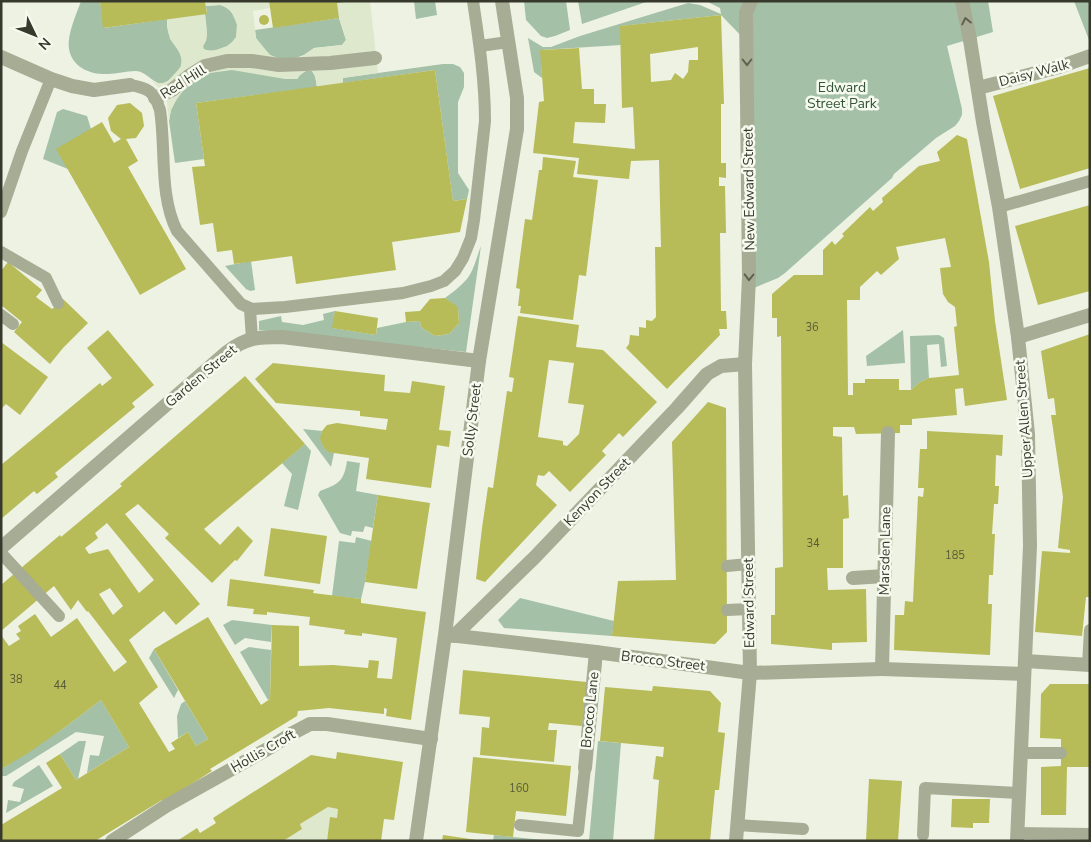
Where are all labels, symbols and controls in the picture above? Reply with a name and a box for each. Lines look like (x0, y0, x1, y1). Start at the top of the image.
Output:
north arrow (10, 10, 60, 60)
one-way arrow (961, 16, 972, 25)
text: N (34, 33, 55, 54)
street label: Daisy Walk (997, 54, 1072, 91)
one-way arrow (742, 58, 753, 66)
street label: Red Hill (157, 60, 210, 103)
park label: Edward Street Park (807, 78, 878, 113)
street label: New Edward Street (738, 127, 760, 251)
one-way arrow (744, 274, 754, 281)
house number: 36 (805, 320, 819, 335)
street label: Garden Street (161, 340, 241, 412)
street label: Upper Allen Street (1010, 359, 1038, 479)
street label: Solly Street (458, 382, 486, 458)
street label: Kenyon Street (559, 453, 635, 530)
street label: Marsden Lane (875, 507, 895, 595)
house number: 34 (806, 536, 820, 551)
house number: 185 (945, 548, 965, 563)
street label: Edward Street (739, 558, 759, 648)
street label: Brocco Street (620, 646, 706, 676)
street label: Brocco Lane (577, 671, 603, 749)
house number: 38 (9, 672, 23, 687)
house number: 44 (53, 678, 67, 693)
street label: Hollis Croft (227, 725, 299, 777)
house number: 160 (509, 781, 529, 796)

